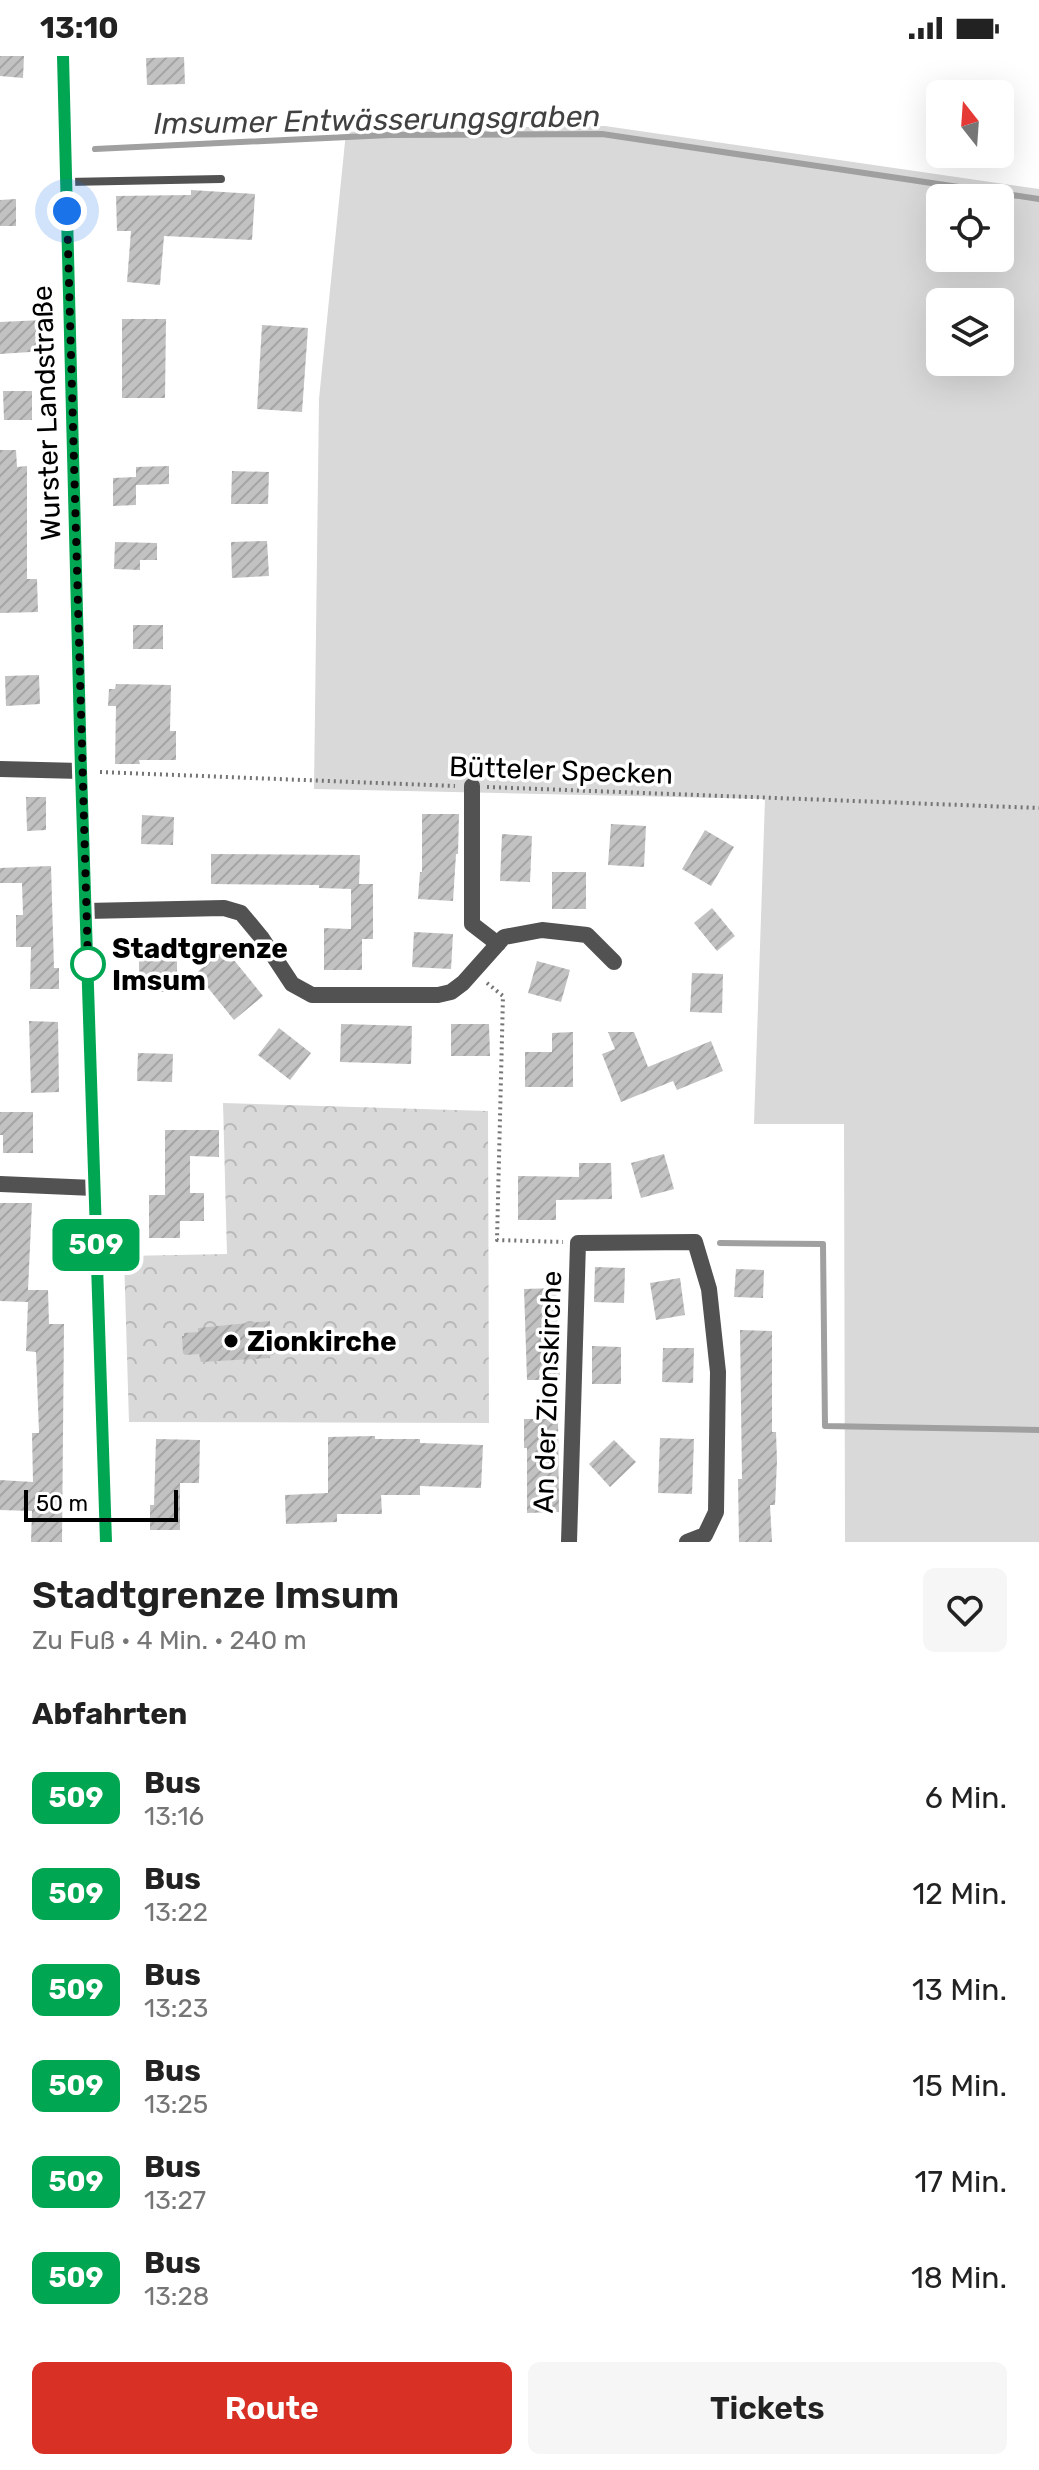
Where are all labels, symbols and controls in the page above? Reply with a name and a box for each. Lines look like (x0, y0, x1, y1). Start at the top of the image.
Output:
text: 13:10 (40, 10, 119, 46)
north arrow (926, 80, 1014, 168)
map controls (926, 80, 1014, 376)
water label: Imsumer Entwässerungsgraben (153, 98, 601, 142)
button: locate (926, 184, 1014, 272)
your location (47, 191, 87, 231)
street label: Wurster Landstraße (26, 285, 67, 541)
button: layers (926, 288, 1014, 376)
street label: Bütteler Specken (448, 750, 674, 791)
place label: Stadtgrenze Imsum (112, 932, 288, 997)
marker: Stadtgrenze Imsum (71, 947, 105, 981)
line badge: 509 (50, 1219, 142, 1271)
text: 509 (68, 1228, 124, 1261)
street label: An der Zionskirche (527, 1270, 568, 1514)
place label: Zionkirche (247, 1325, 397, 1358)
marker: Zionkirche (222, 1332, 240, 1350)
scale bar (24, 1486, 178, 1522)
text: 50 m (36, 1490, 88, 1517)
button: heart (923, 1568, 1007, 1652)
text: Stadtgrenze Imsum (32, 1572, 399, 1618)
text: Zu Fuß · 4 Min. · 240 m (32, 1625, 307, 1656)
text: Abfahrten (32, 1696, 187, 1732)
text: Bus (144, 1765, 201, 1801)
text: 6 Min. (925, 1780, 1007, 1816)
text: 509 (48, 1781, 104, 1814)
text: 13:16 (144, 1801, 204, 1832)
text: Bus (144, 1861, 201, 1897)
text: 12 Min. (912, 1876, 1007, 1912)
text: 509 (48, 1877, 104, 1910)
text: 13:22 (144, 1897, 208, 1928)
text: Bus (144, 1957, 201, 1993)
text: 13 Min. (912, 1972, 1007, 2008)
text: 509 (48, 1973, 104, 2006)
text: 13:23 (144, 1993, 208, 2024)
text: Bus (144, 2053, 201, 2089)
text: 15 Min. (912, 2068, 1007, 2104)
text: 509 (48, 2069, 104, 2102)
text: 13:25 (144, 2089, 208, 2120)
text: Bus (144, 2149, 201, 2185)
text: 17 Min. (915, 2164, 1007, 2200)
text: 509 (48, 2165, 104, 2198)
text: 13:27 (144, 2185, 206, 2216)
text: Bus (144, 2245, 201, 2281)
text: 18 Min. (911, 2260, 1007, 2296)
text: 509 (48, 2261, 104, 2294)
text: 13:28 (144, 2281, 209, 2312)
button: Route (32, 2362, 512, 2454)
button: Tickets (528, 2362, 1007, 2454)

